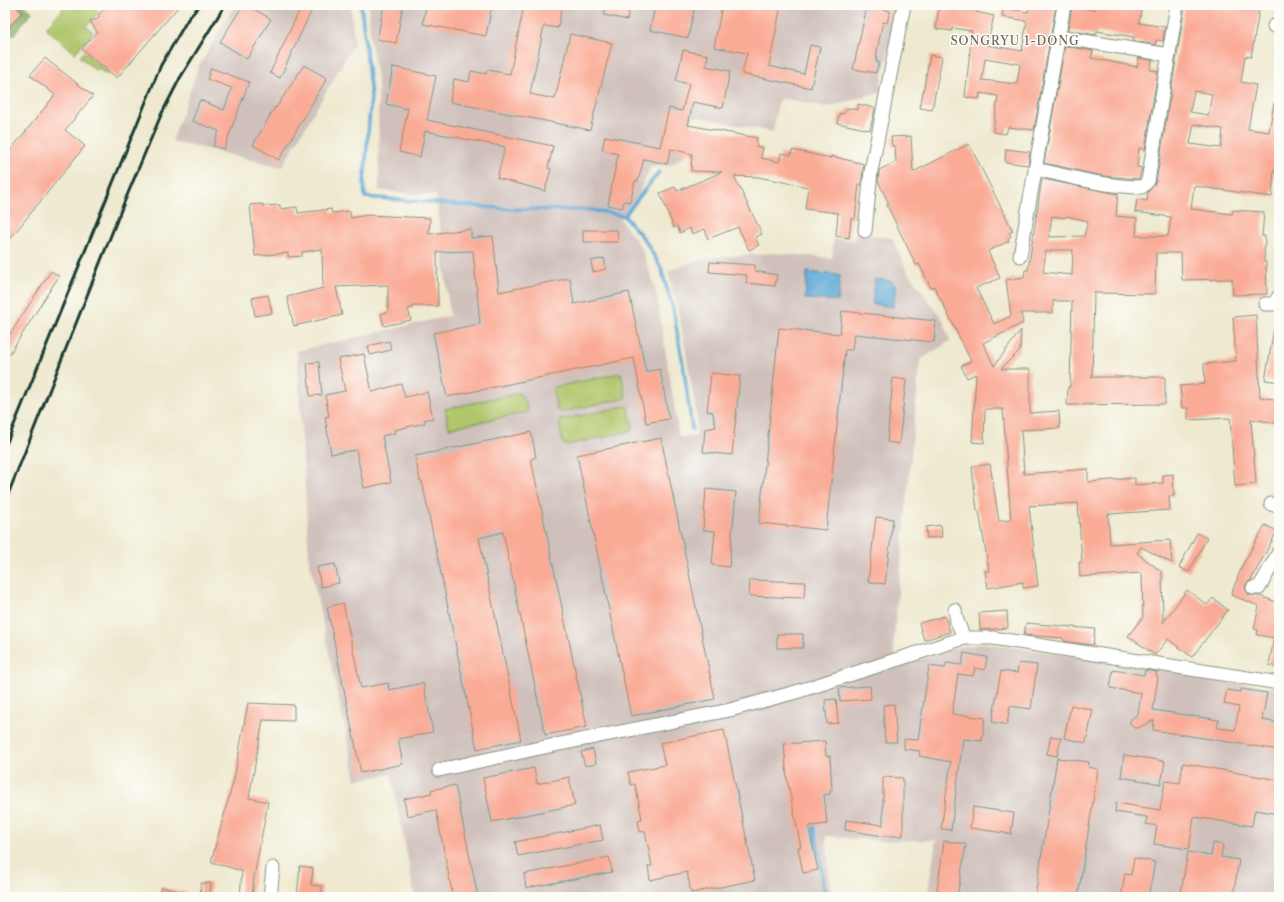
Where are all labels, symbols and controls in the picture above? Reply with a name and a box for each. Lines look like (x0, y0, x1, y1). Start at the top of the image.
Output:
district label: SONGRYU 1-DONG (950, 33, 1080, 48)

